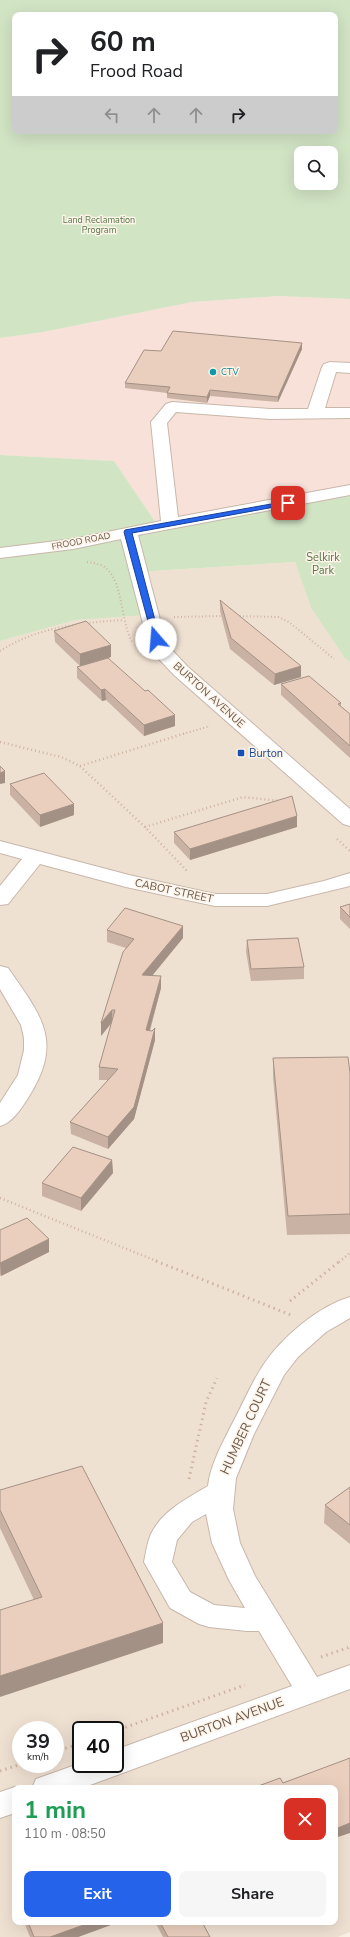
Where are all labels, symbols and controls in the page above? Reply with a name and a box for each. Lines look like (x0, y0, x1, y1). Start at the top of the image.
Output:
text: 60 m (90, 23, 156, 61)
icon: right (24, 28, 76, 80)
text: Frood Road (90, 59, 183, 83)
icon: left (101, 104, 123, 126)
icon: ahead (143, 104, 165, 126)
icon: ahead (185, 104, 207, 126)
icon: right (227, 104, 249, 126)
map controls (294, 146, 338, 190)
button: search (294, 146, 338, 190)
park label: Land Reclamation Program (63, 214, 135, 236)
place label: CTV (221, 366, 239, 378)
marker: CTV (208, 367, 218, 377)
pin (271, 486, 305, 520)
icon: arrive (277, 492, 299, 514)
street label: FROOD ROAD (51, 529, 112, 553)
park label: Selkirk Park (306, 550, 340, 578)
position arrow (135, 618, 177, 660)
street label: BURTON AVENUE (170, 659, 248, 731)
place label: Burton (249, 746, 283, 761)
marker: Burton (236, 748, 246, 758)
street label: CABOT STREET (133, 875, 215, 907)
street label: HUMBER COURT (216, 1376, 276, 1477)
street label: BURTON AVENUE (178, 1693, 286, 1747)
speed limit sign: 40 (72, 1721, 124, 1773)
text: 39 (26, 1728, 50, 1755)
text: km/h (27, 1750, 49, 1764)
text: 1 min (24, 1794, 86, 1826)
button: close (284, 1798, 326, 1840)
text: 110 m · 08:50 (24, 1825, 106, 1843)
button: Exit (24, 1871, 171, 1917)
button: Share (179, 1871, 326, 1917)

